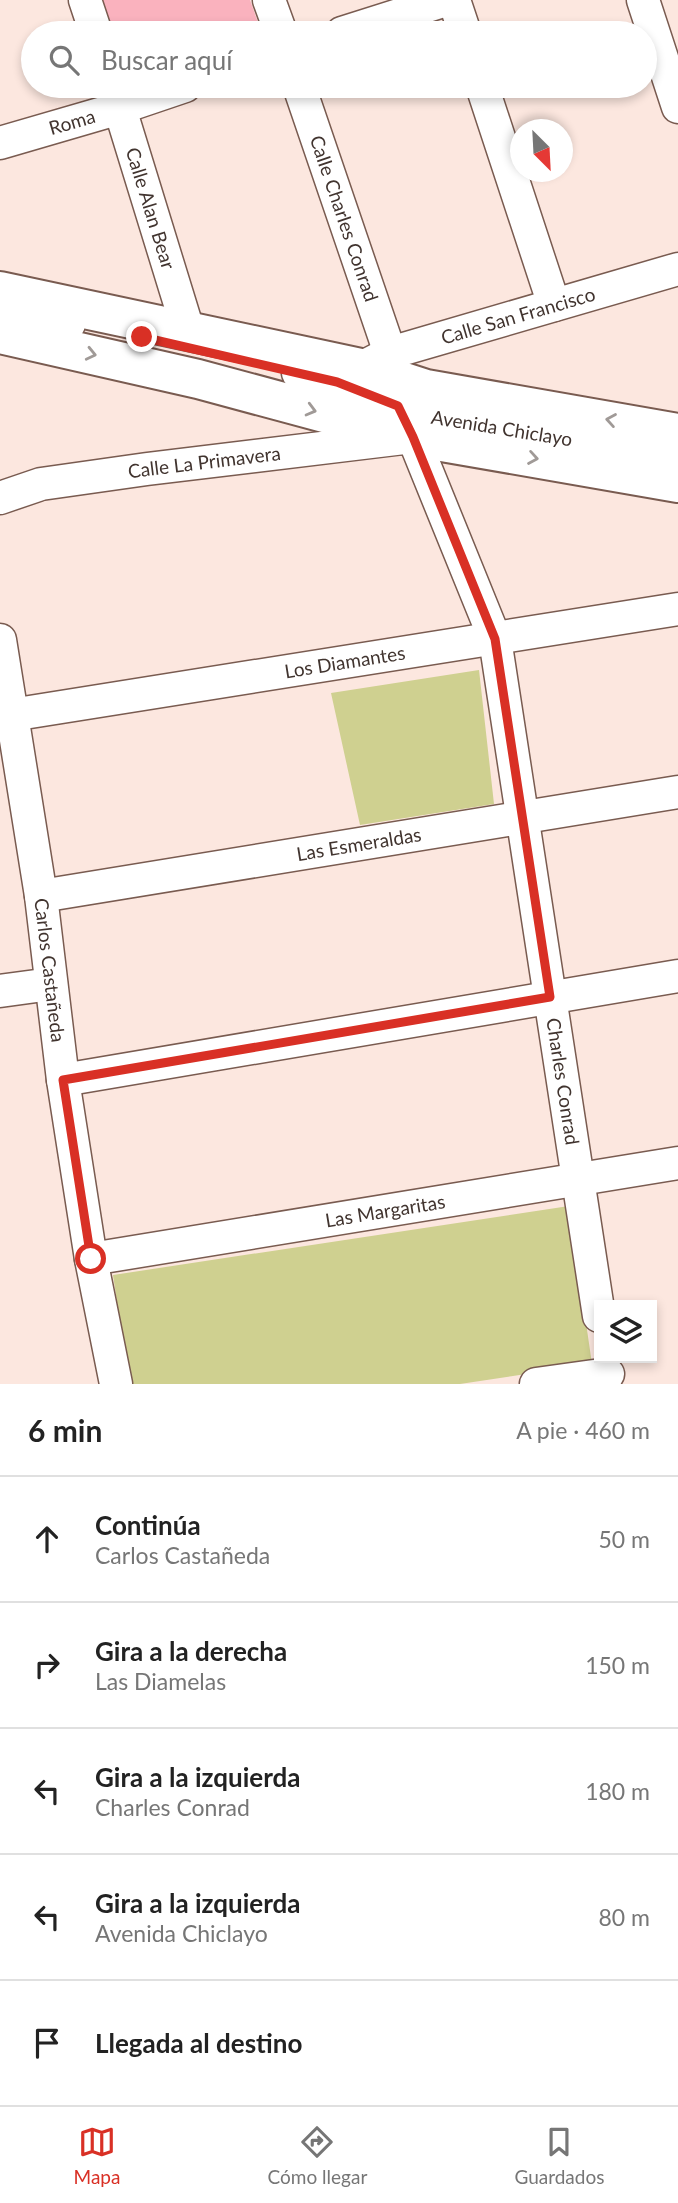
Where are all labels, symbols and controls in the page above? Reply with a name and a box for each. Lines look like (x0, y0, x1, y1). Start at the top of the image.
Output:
search box (21, 21, 657, 98)
icon: search (45, 41, 83, 79)
text: Buscar aquí (101, 44, 232, 76)
street label: Roma (46, 104, 98, 139)
north arrow (510, 119, 573, 182)
street label: Calle Charles Conrad (306, 132, 384, 304)
street label: Calle Alan Bear (122, 144, 181, 272)
street label: Calle San Francisco (438, 282, 598, 349)
route end (126, 321, 157, 352)
one-way arrow (84, 346, 96, 360)
one-way arrow (305, 401, 317, 416)
street label: Avenida Chiclayo (430, 405, 574, 451)
one-way arrow (605, 413, 617, 428)
street label: Calle La Primavera (126, 441, 282, 483)
one-way arrow (527, 450, 539, 465)
street label: Los Diamantes (283, 641, 407, 682)
street label: Las Esmeraldas (295, 822, 423, 865)
street label: Carlos Castañeda (30, 897, 70, 1043)
street label: Charles Conrad (542, 1016, 585, 1146)
street label: Las Margaritas (323, 1189, 447, 1232)
route start (75, 1243, 106, 1274)
map controls (594, 1300, 657, 1363)
button: layers (594, 1300, 657, 1363)
text: 6 min (28, 1412, 102, 1448)
text: A pie · 460 m (516, 1416, 650, 1444)
text: Continúa (95, 1509, 201, 1541)
icon: ahead (28, 1520, 66, 1558)
text: 50 m (599, 1525, 650, 1553)
text: Carlos Castañeda (95, 1541, 270, 1569)
text: Gira a la derecha (95, 1635, 287, 1667)
icon: right (28, 1646, 66, 1684)
text: 150 m (585, 1651, 650, 1679)
text: Las Diamelas (95, 1667, 226, 1695)
text: Gira a la izquierda (95, 1761, 301, 1793)
icon: left (28, 1772, 66, 1810)
text: 180 m (585, 1777, 650, 1805)
text: Charles Conrad (95, 1793, 250, 1821)
text: Gira a la izquierda (95, 1887, 301, 1919)
icon: left (28, 1898, 66, 1936)
text: 80 m (599, 1903, 650, 1931)
text: Avenida Chiclayo (95, 1919, 268, 1947)
icon: arrive (28, 2024, 66, 2062)
text: Llegada al destino (95, 2027, 302, 2059)
tab: Mapa (74, 2123, 120, 2188)
tab: Cómo llegar (268, 2123, 367, 2188)
tab: Guardados (514, 2123, 604, 2188)

